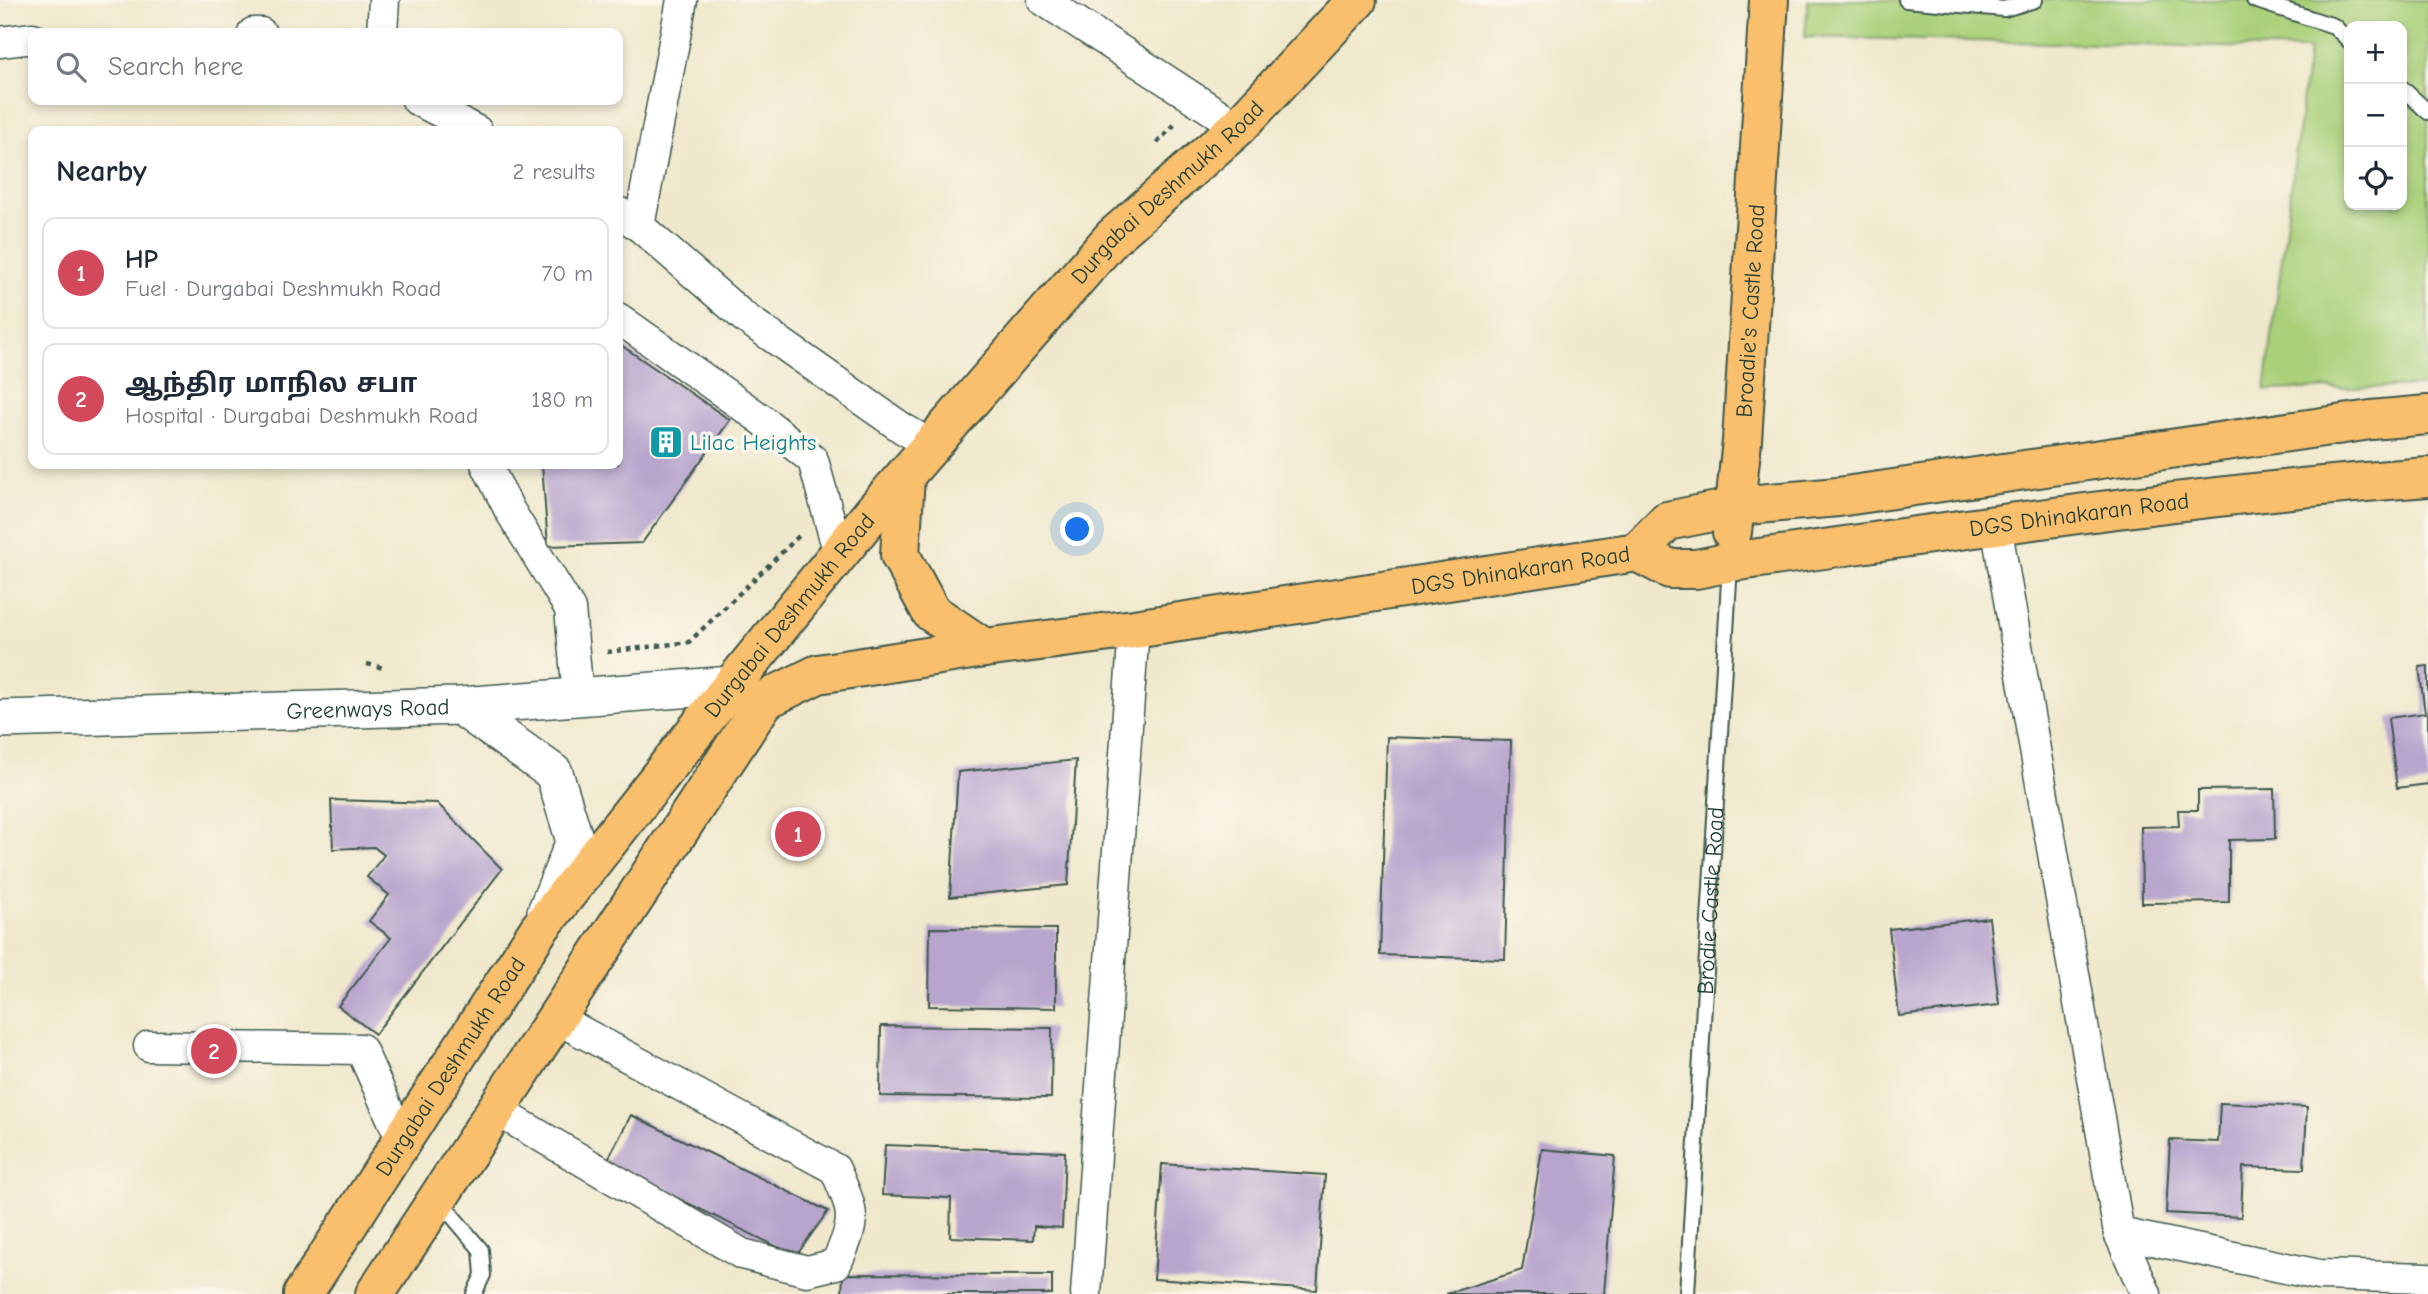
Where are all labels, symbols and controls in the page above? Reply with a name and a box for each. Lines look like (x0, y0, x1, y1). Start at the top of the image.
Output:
map controls (2344, 21, 2407, 210)
button: + (2344, 21, 2407, 84)
search box (28, 28, 623, 105)
icon: search (52, 48, 90, 86)
text: Search here (108, 52, 243, 82)
button: − (2344, 84, 2407, 147)
street label: Durgabai Deshmukh Road (1065, 95, 1270, 290)
button: locate (2344, 147, 2407, 210)
text: Nearby (56, 154, 147, 189)
text: 2 results (513, 158, 595, 185)
street label: Broadie's Castle Road (1730, 203, 1770, 418)
text: HP (125, 245, 158, 275)
text: 1 (76, 260, 86, 287)
text: 70 m (541, 260, 593, 287)
text: Fuel · Durgabai Deshmukh Road (125, 275, 441, 302)
text: ஆந்திர மாநில சபா (125, 369, 417, 399)
text: 2 (75, 386, 87, 413)
text: 180 m (531, 386, 593, 413)
text: Hospital · Durgabai Deshmukh Road (125, 402, 478, 429)
building icon: Lilac Heights (647, 423, 685, 461)
place label: Lilac Heights (690, 429, 816, 456)
street label: DGS Dhinakaran Road (1968, 487, 2191, 542)
street label: Durgabai Deshmukh Road (699, 508, 881, 723)
your location (1060, 512, 1094, 546)
street label: DGS Dhinakaran Road (1409, 540, 1632, 600)
street label: Greenways Road (286, 693, 450, 725)
street label: Brodie Castle Road (1692, 806, 1730, 995)
pin: 1 (775, 808, 821, 860)
street label: Durgabai Deshmukh Road (370, 952, 531, 1181)
pin: 2 (191, 1025, 237, 1077)

